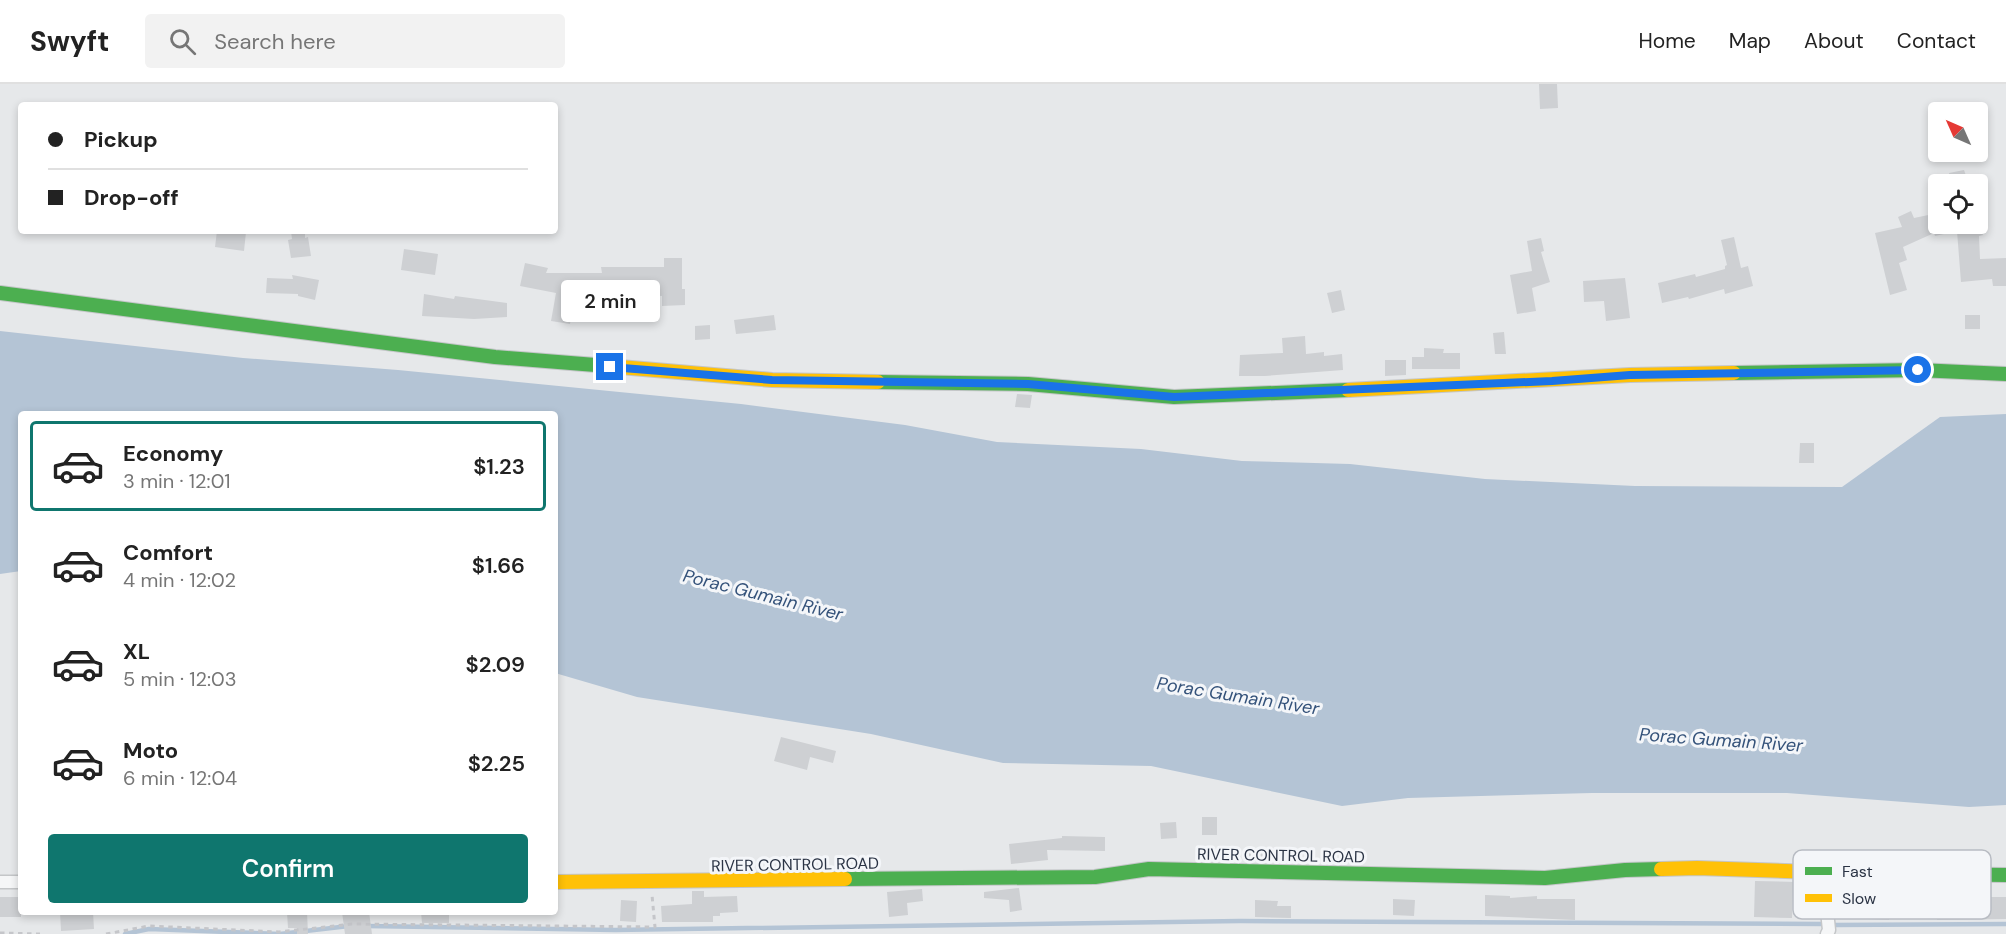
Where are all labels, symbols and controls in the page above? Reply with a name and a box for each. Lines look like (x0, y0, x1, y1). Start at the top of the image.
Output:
search box (145, 14, 565, 68)
text: Swyft (30, 23, 109, 60)
icon: search (166, 25, 199, 58)
text: Search here (214, 27, 336, 56)
text: Home (1638, 27, 1696, 55)
text: Map (1729, 27, 1771, 55)
text: About (1804, 27, 1864, 55)
text: Contact (1897, 27, 1976, 55)
north arrow (1928, 102, 1988, 162)
map controls (1928, 102, 1988, 234)
text: Pickup (84, 125, 158, 154)
button: locate (1928, 174, 1988, 234)
text: Drop-off (84, 183, 179, 212)
callout: 2 min (560, 280, 660, 322)
text: 2 min (584, 288, 637, 314)
route end (596, 353, 623, 380)
route start (1904, 356, 1931, 383)
icon: car (51, 439, 105, 493)
text: Economy (123, 439, 223, 468)
text: $1.23 (473, 452, 525, 481)
text: 3 min · 12:01 (123, 468, 231, 494)
icon: car (51, 538, 105, 592)
text: Comfort (123, 538, 213, 567)
text: $1.66 (472, 551, 525, 580)
water label: Porac Gumain River (681, 564, 847, 627)
text: 4 min · 12:02 (123, 567, 236, 593)
icon: car (51, 637, 105, 691)
text: XL (123, 637, 150, 666)
text: $2.09 (466, 650, 525, 679)
text: 5 min · 12:03 (123, 666, 237, 692)
water label: Porac Gumain River (1155, 671, 1322, 721)
water label: Porac Gumain River (1638, 722, 1805, 758)
icon: car (51, 736, 105, 790)
text: Moto (123, 736, 178, 765)
text: $2.25 (468, 749, 525, 778)
text: 6 min · 12:04 (123, 765, 237, 791)
button: Confirm (48, 834, 528, 903)
street label: RIVER CONTROL ROAD (1197, 844, 1365, 867)
legend (1793, 850, 1991, 919)
street label: RIVER CONTROL ROAD (711, 853, 879, 876)
text: Fast (1842, 861, 1873, 882)
text: Slow (1842, 888, 1876, 909)

